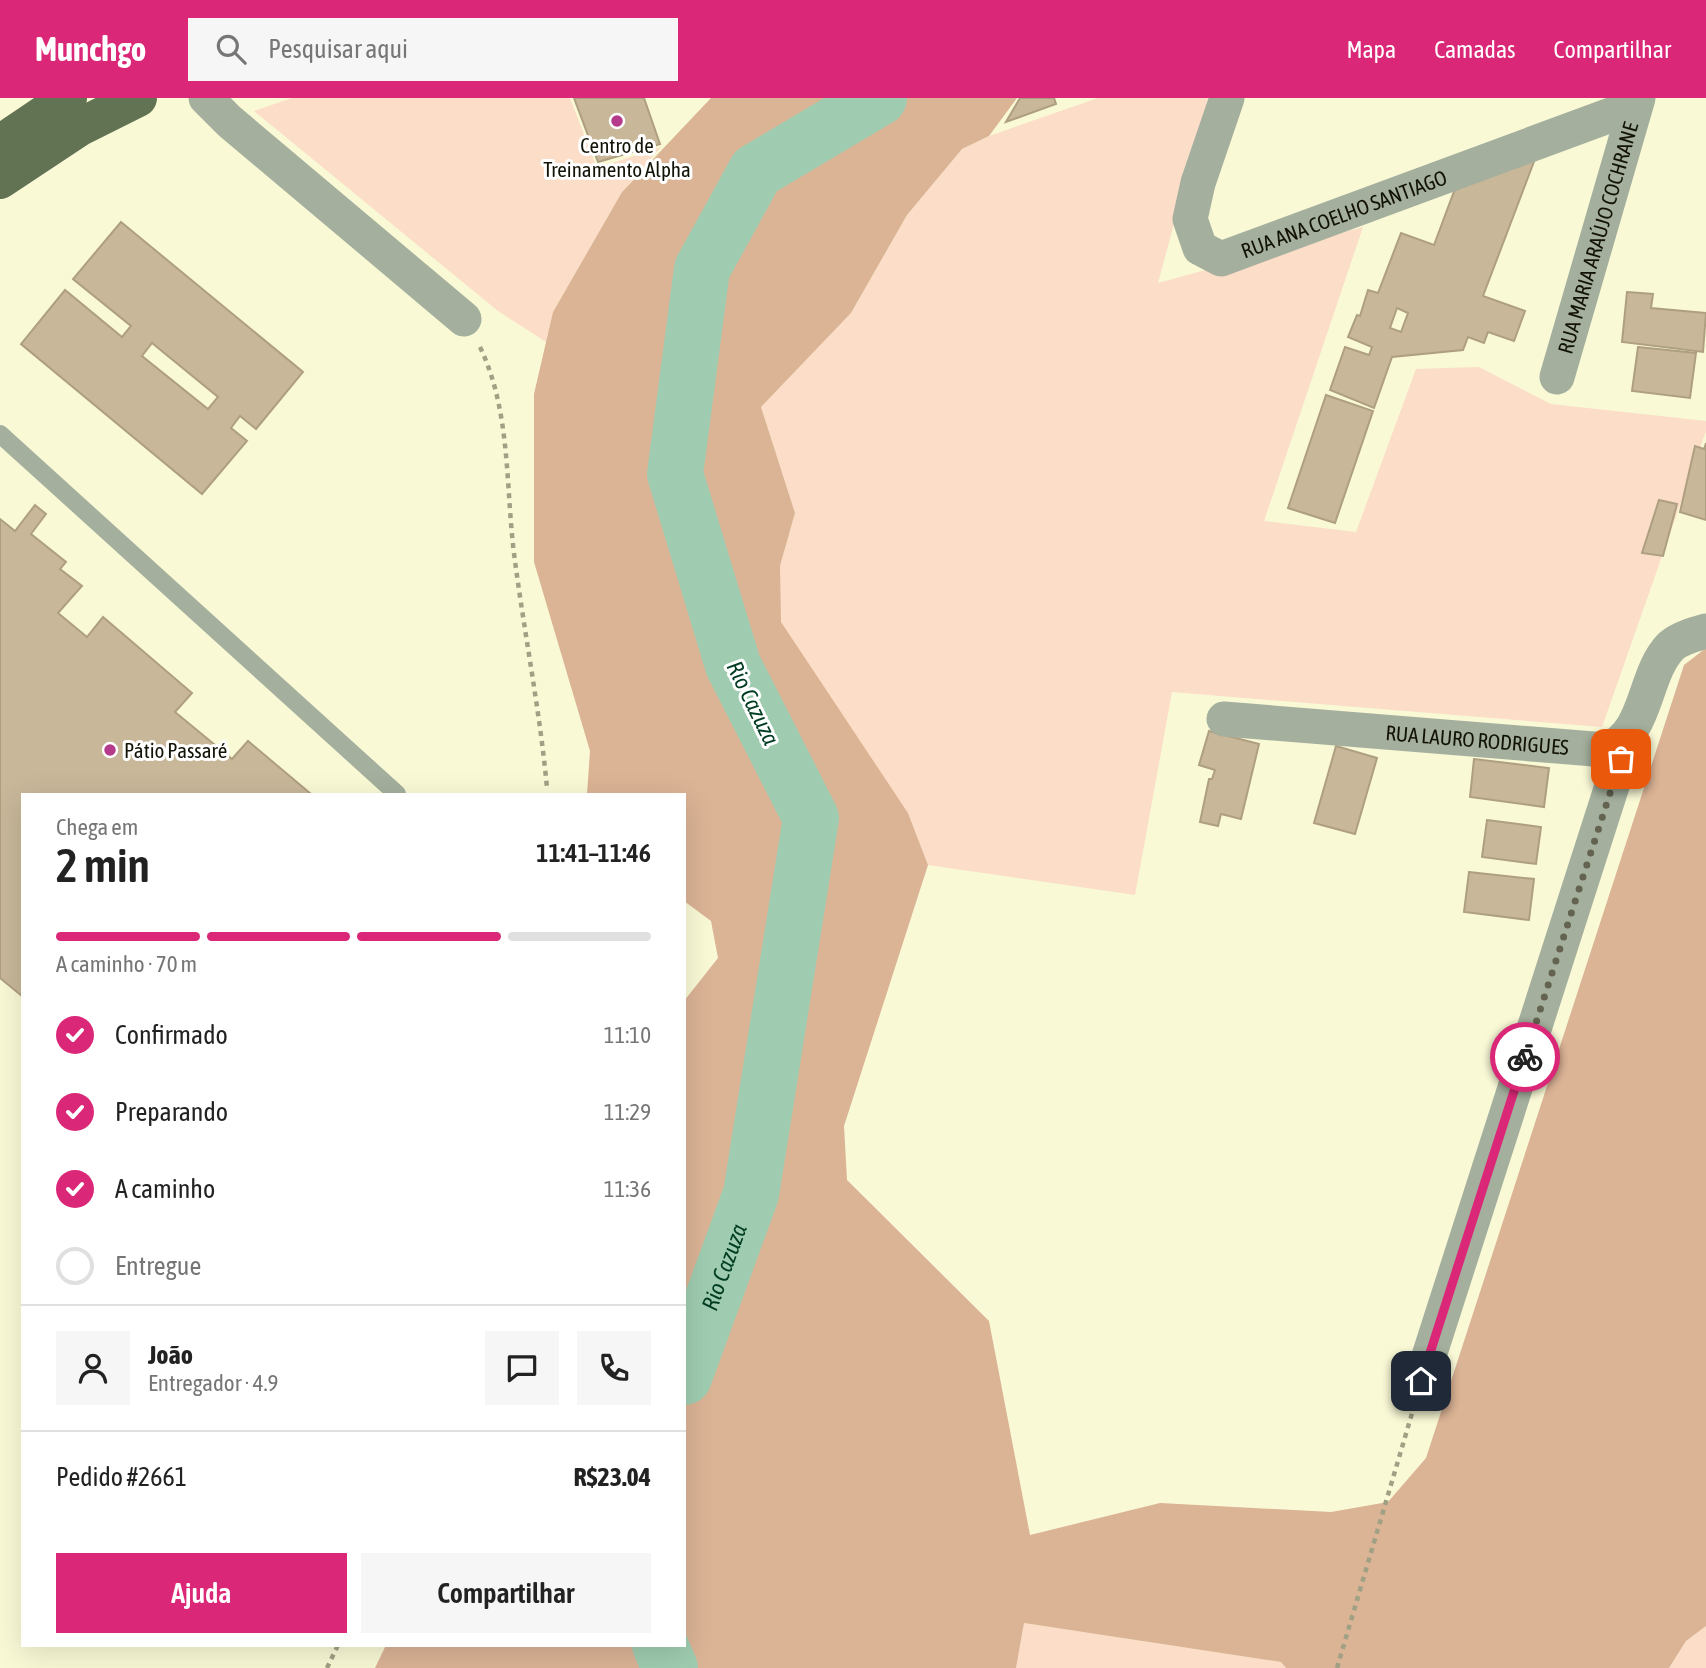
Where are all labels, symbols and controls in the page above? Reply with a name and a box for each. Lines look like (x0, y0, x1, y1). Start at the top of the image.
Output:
search box (188, 18, 678, 81)
text: Munchgo (35, 30, 146, 68)
icon: search (212, 30, 250, 68)
text: Pesquisar aqui (268, 34, 408, 64)
text: Mapa (1346, 36, 1396, 63)
text: Camadas (1434, 36, 1516, 63)
text: Compartilhar (1554, 36, 1671, 63)
marker: Centro de Treinamento Alpha (609, 113, 625, 129)
street label: RUA MARIA ARAÚJO COCHRANE (1552, 119, 1642, 356)
place label: Centro de Treinamento Alpha (543, 133, 691, 181)
street label: RUA ANA COELHO SANTIAGO (1238, 165, 1450, 263)
water label: Rio Cazuza (722, 657, 785, 749)
street label: RUA LAURO RODRIGUES (1385, 720, 1570, 759)
pin (1591, 729, 1651, 789)
place label: Pátio Passaré (124, 738, 227, 762)
icon: bag (1602, 740, 1640, 778)
marker: Pátio Passaré (102, 742, 118, 758)
text: Chega em (56, 814, 138, 840)
text: 11:41–11:46 (536, 838, 651, 868)
text: 2 min (56, 839, 150, 892)
text: A caminho · 70 m (56, 951, 197, 977)
icon: check (56, 1016, 94, 1054)
text: Confirmado (115, 1020, 228, 1050)
text: 11:10 (604, 1022, 651, 1048)
courier (1490, 1022, 1560, 1092)
icon: bike (1506, 1038, 1544, 1076)
icon: check (56, 1093, 94, 1131)
text: Preparando (115, 1097, 228, 1127)
text: 11:29 (604, 1099, 651, 1125)
icon: check (56, 1170, 94, 1208)
text: A caminho (115, 1174, 215, 1204)
text: 11:36 (604, 1176, 651, 1202)
water label: Rio Cazuza (697, 1220, 752, 1314)
text: Entregue (115, 1251, 201, 1281)
button: person (56, 1331, 130, 1405)
button: chat (485, 1331, 559, 1405)
button: phone (577, 1331, 651, 1405)
text: João (148, 1340, 193, 1370)
pin (1391, 1351, 1451, 1411)
icon: home (1402, 1362, 1440, 1400)
text: Entregador · 4.9 (148, 1370, 278, 1396)
text: Pedido #2661 (56, 1462, 187, 1492)
text: R$23.04 (574, 1462, 651, 1492)
button: Ajuda (56, 1553, 347, 1633)
button: Compartilhar (361, 1553, 651, 1633)

